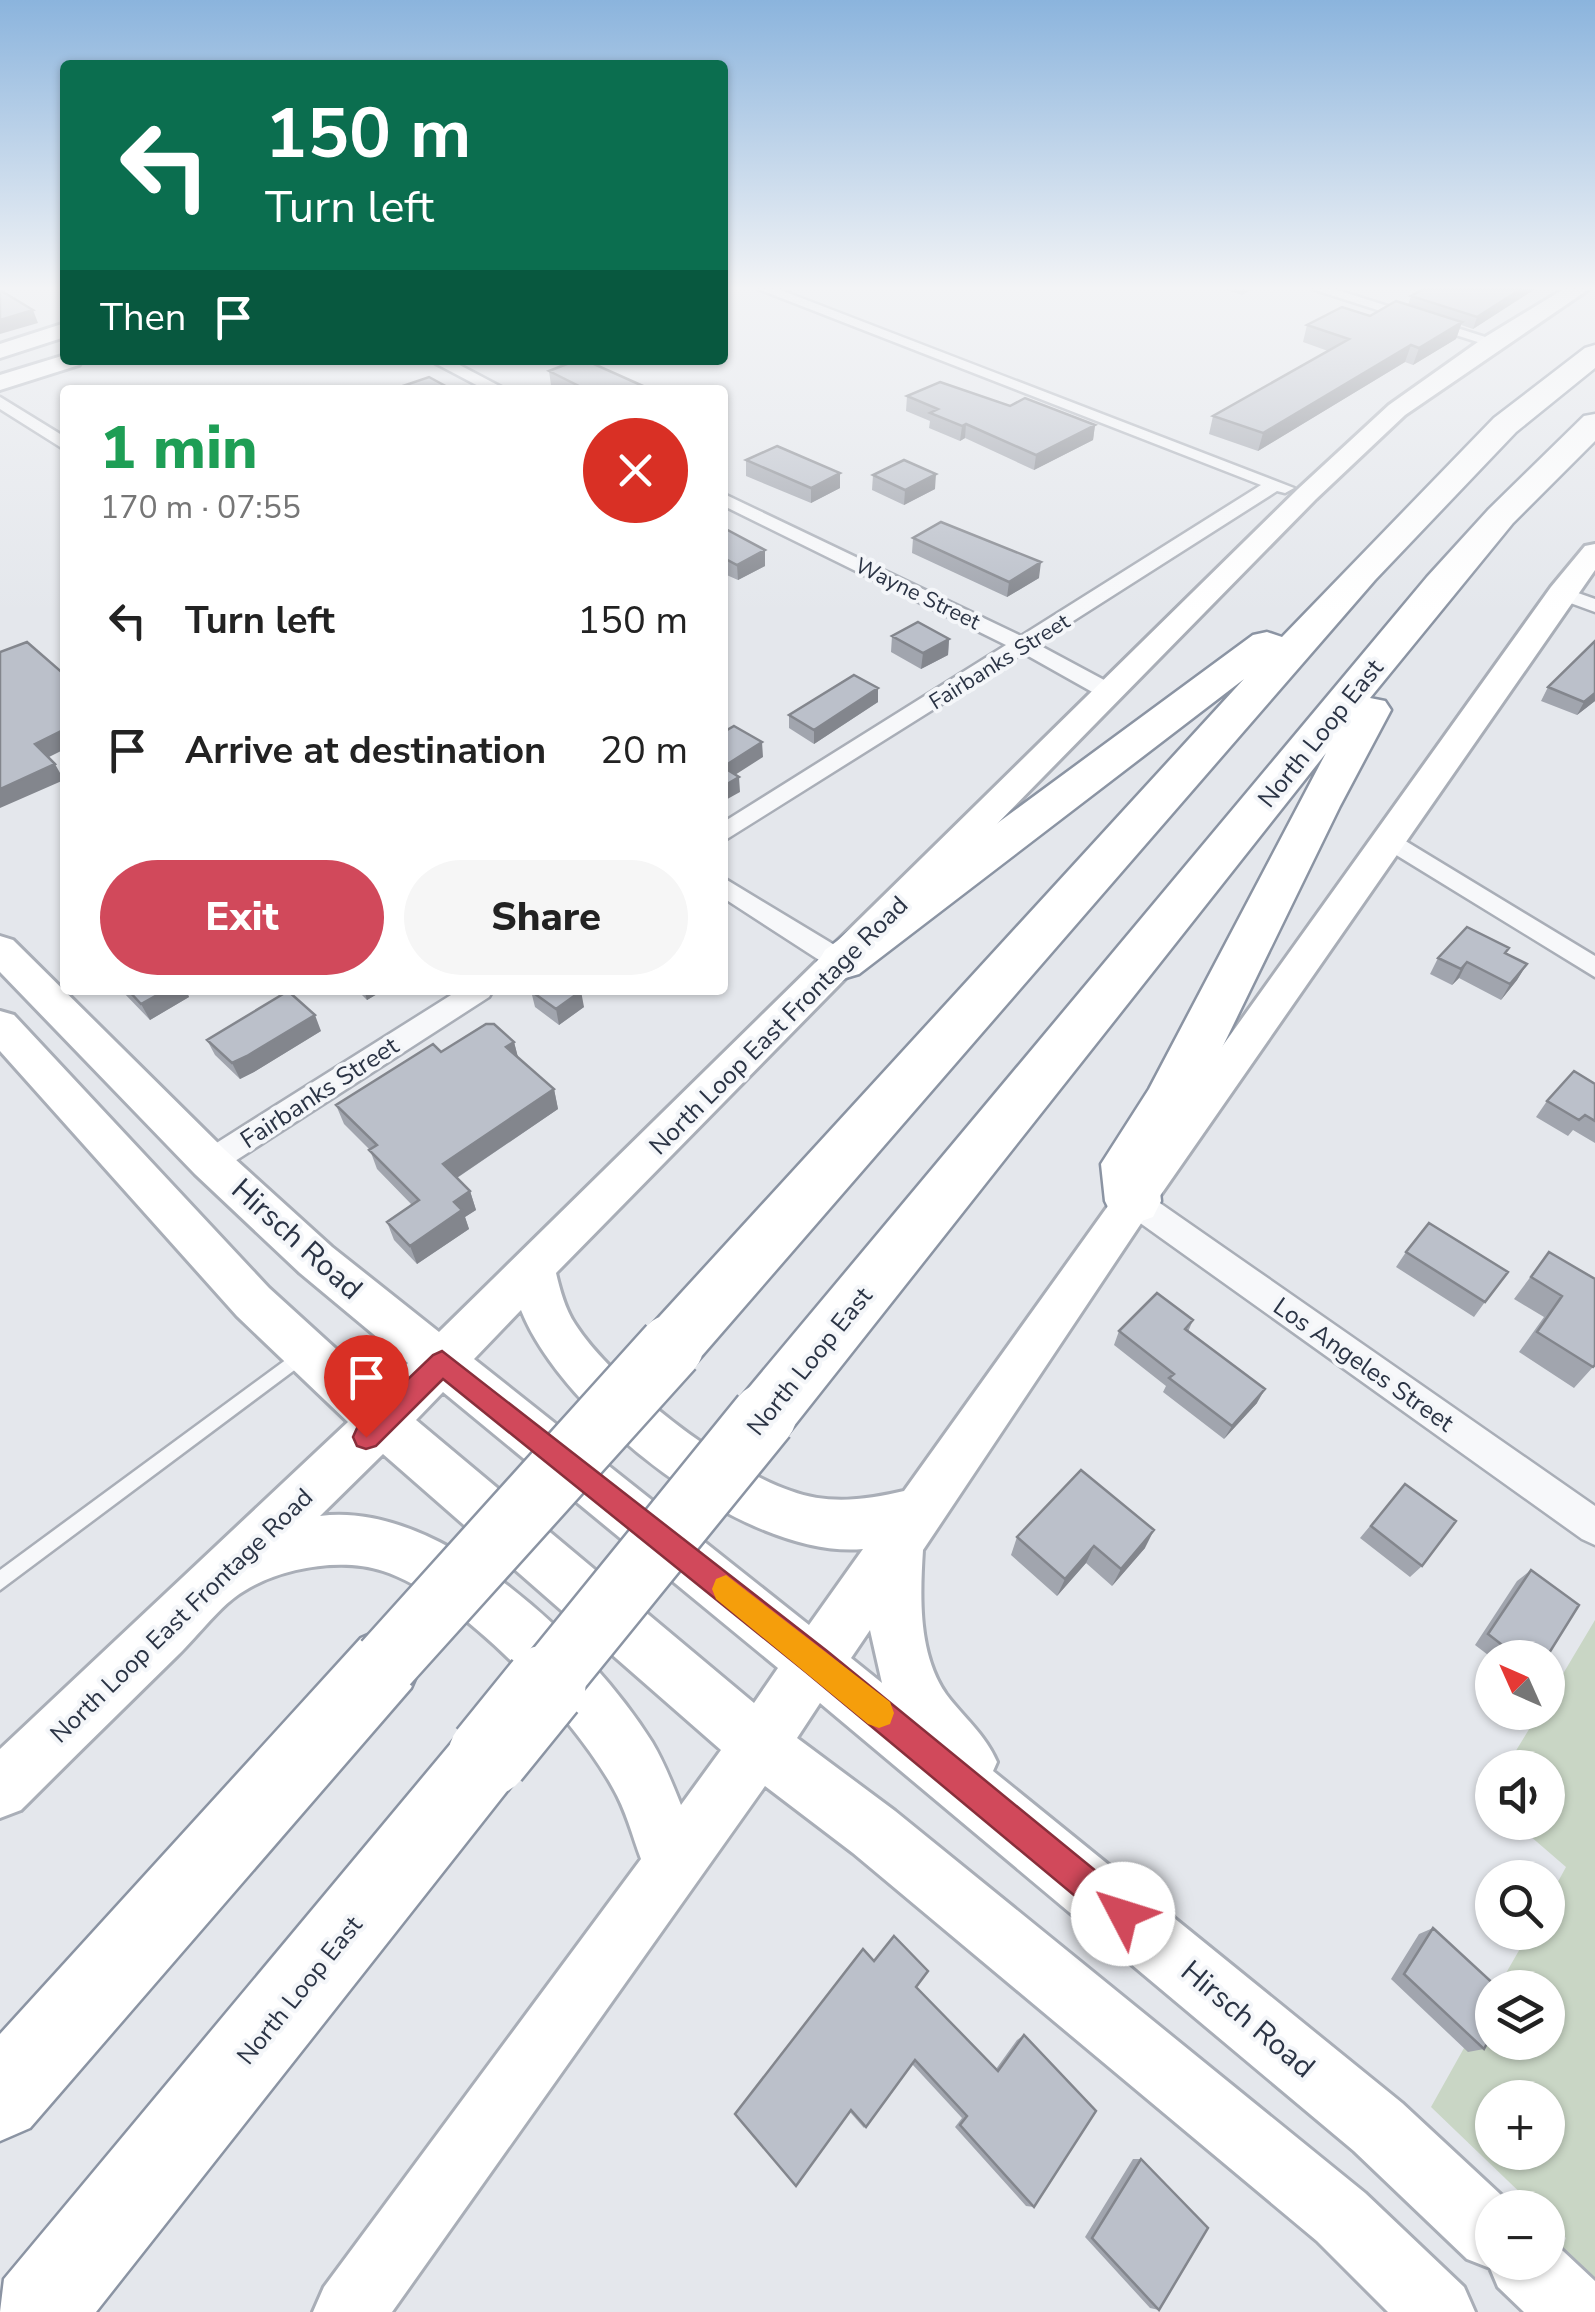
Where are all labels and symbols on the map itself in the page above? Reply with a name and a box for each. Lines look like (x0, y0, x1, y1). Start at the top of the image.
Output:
street label: Wayne Street (850, 551, 985, 637)
street label: Fairbanks Street (924, 606, 1076, 717)
street label: North Loop East (1250, 652, 1391, 815)
street label: North Loop East Frontage Road (642, 889, 916, 1163)
street label: Fairbanks Street (234, 1029, 405, 1157)
street label: Hirsch Road (222, 1170, 371, 1309)
street label: North Loop East (739, 1280, 880, 1443)
street label: Los Angeles Street (1266, 1290, 1461, 1440)
pin (324, 1335, 409, 1438)
street label: North Loop East Frontage Road (43, 1481, 321, 1751)
north arrow (1475, 1640, 1565, 1730)
position arrow (1071, 1862, 1175, 1966)
street label: North Loop East (229, 1909, 370, 2072)
street label: Hirsch Road (1172, 1951, 1323, 2088)

